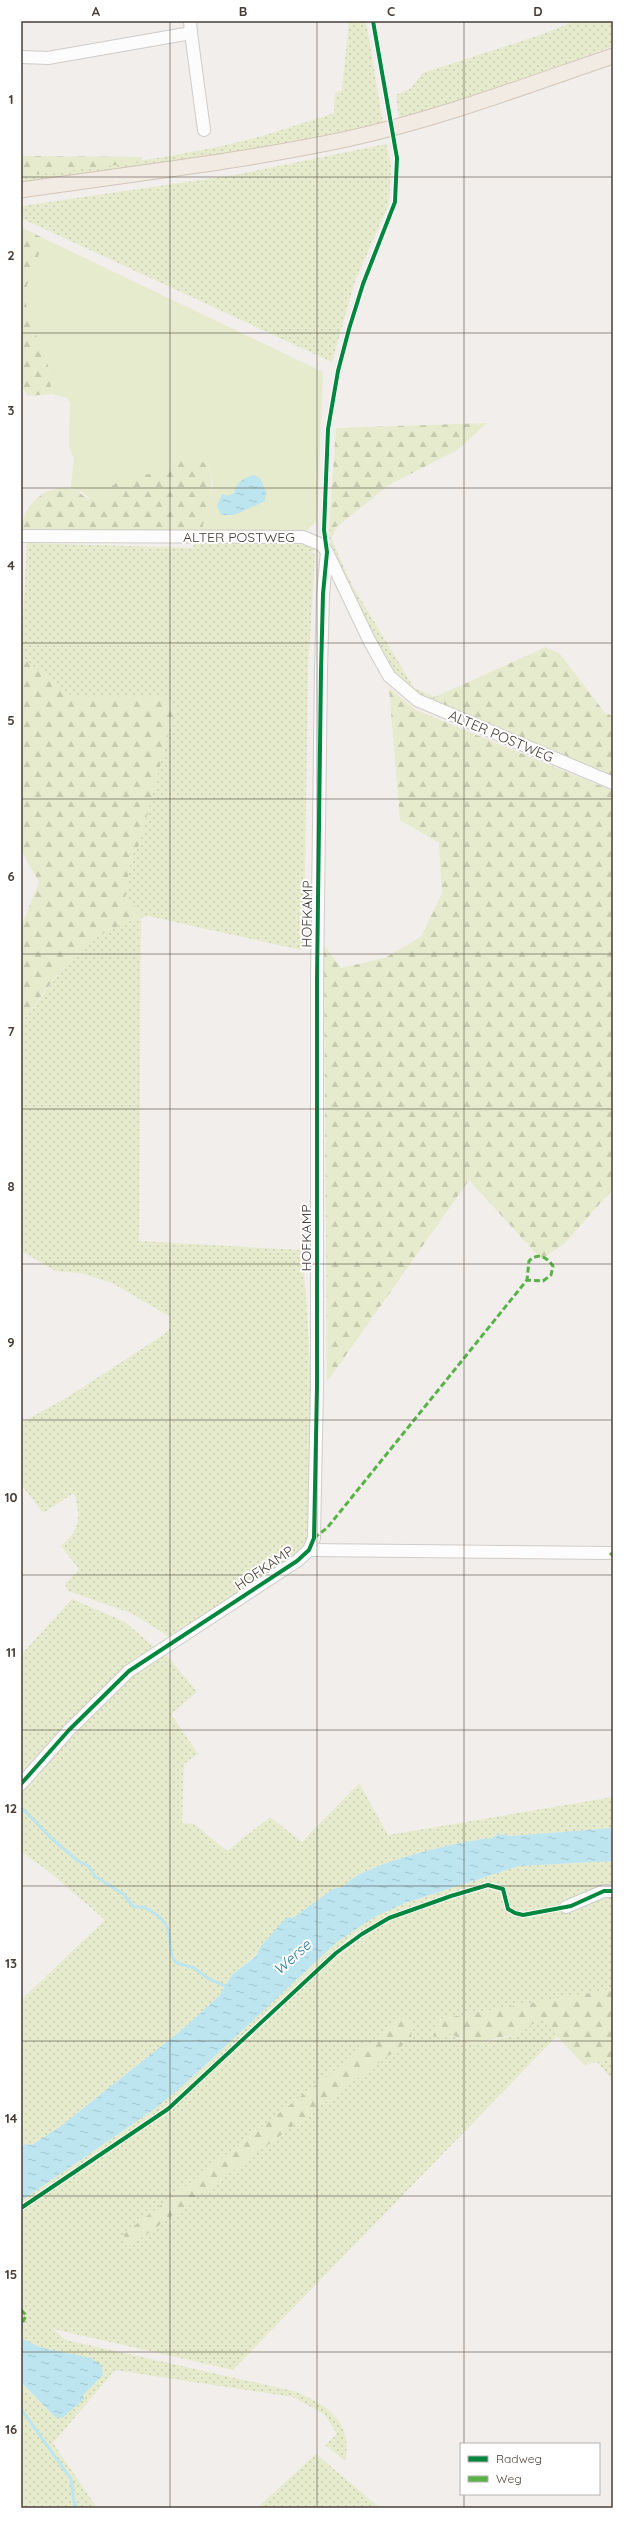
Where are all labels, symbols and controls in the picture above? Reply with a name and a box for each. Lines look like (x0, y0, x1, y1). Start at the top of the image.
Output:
text: A (92, 3, 101, 19)
text: B (239, 3, 247, 19)
text: C (387, 3, 395, 19)
text: D (533, 3, 543, 19)
text: 1 (8, 91, 14, 107)
text: 2 (7, 247, 15, 263)
text: 3 (8, 402, 15, 418)
street label: ALTER POSTWEG (183, 528, 295, 546)
text: 4 (7, 557, 15, 573)
street label: ALTER POSTWEG (446, 706, 556, 766)
text: 5 (7, 712, 15, 728)
text: 6 (7, 868, 15, 884)
street label: HOFKAMP (297, 880, 317, 948)
text: 7 (7, 1023, 15, 1039)
text: 8 (7, 1178, 15, 1194)
street label: HOFKAMP (297, 1204, 315, 1272)
text: 9 (7, 1334, 15, 1350)
text: 10 (4, 1489, 18, 1505)
street label: HOFKAMP (231, 1542, 297, 1594)
text: 11 (6, 1644, 16, 1660)
text: 12 (5, 1800, 17, 1816)
water label: Werse (269, 1935, 315, 1979)
text: 13 (5, 1955, 17, 1971)
text: 14 (5, 2110, 18, 2126)
text: 15 (5, 2266, 17, 2282)
text: 16 (5, 2421, 17, 2437)
legend (460, 2443, 600, 2495)
text: Radweg (496, 2451, 542, 2466)
text: Weg (496, 2471, 522, 2486)

